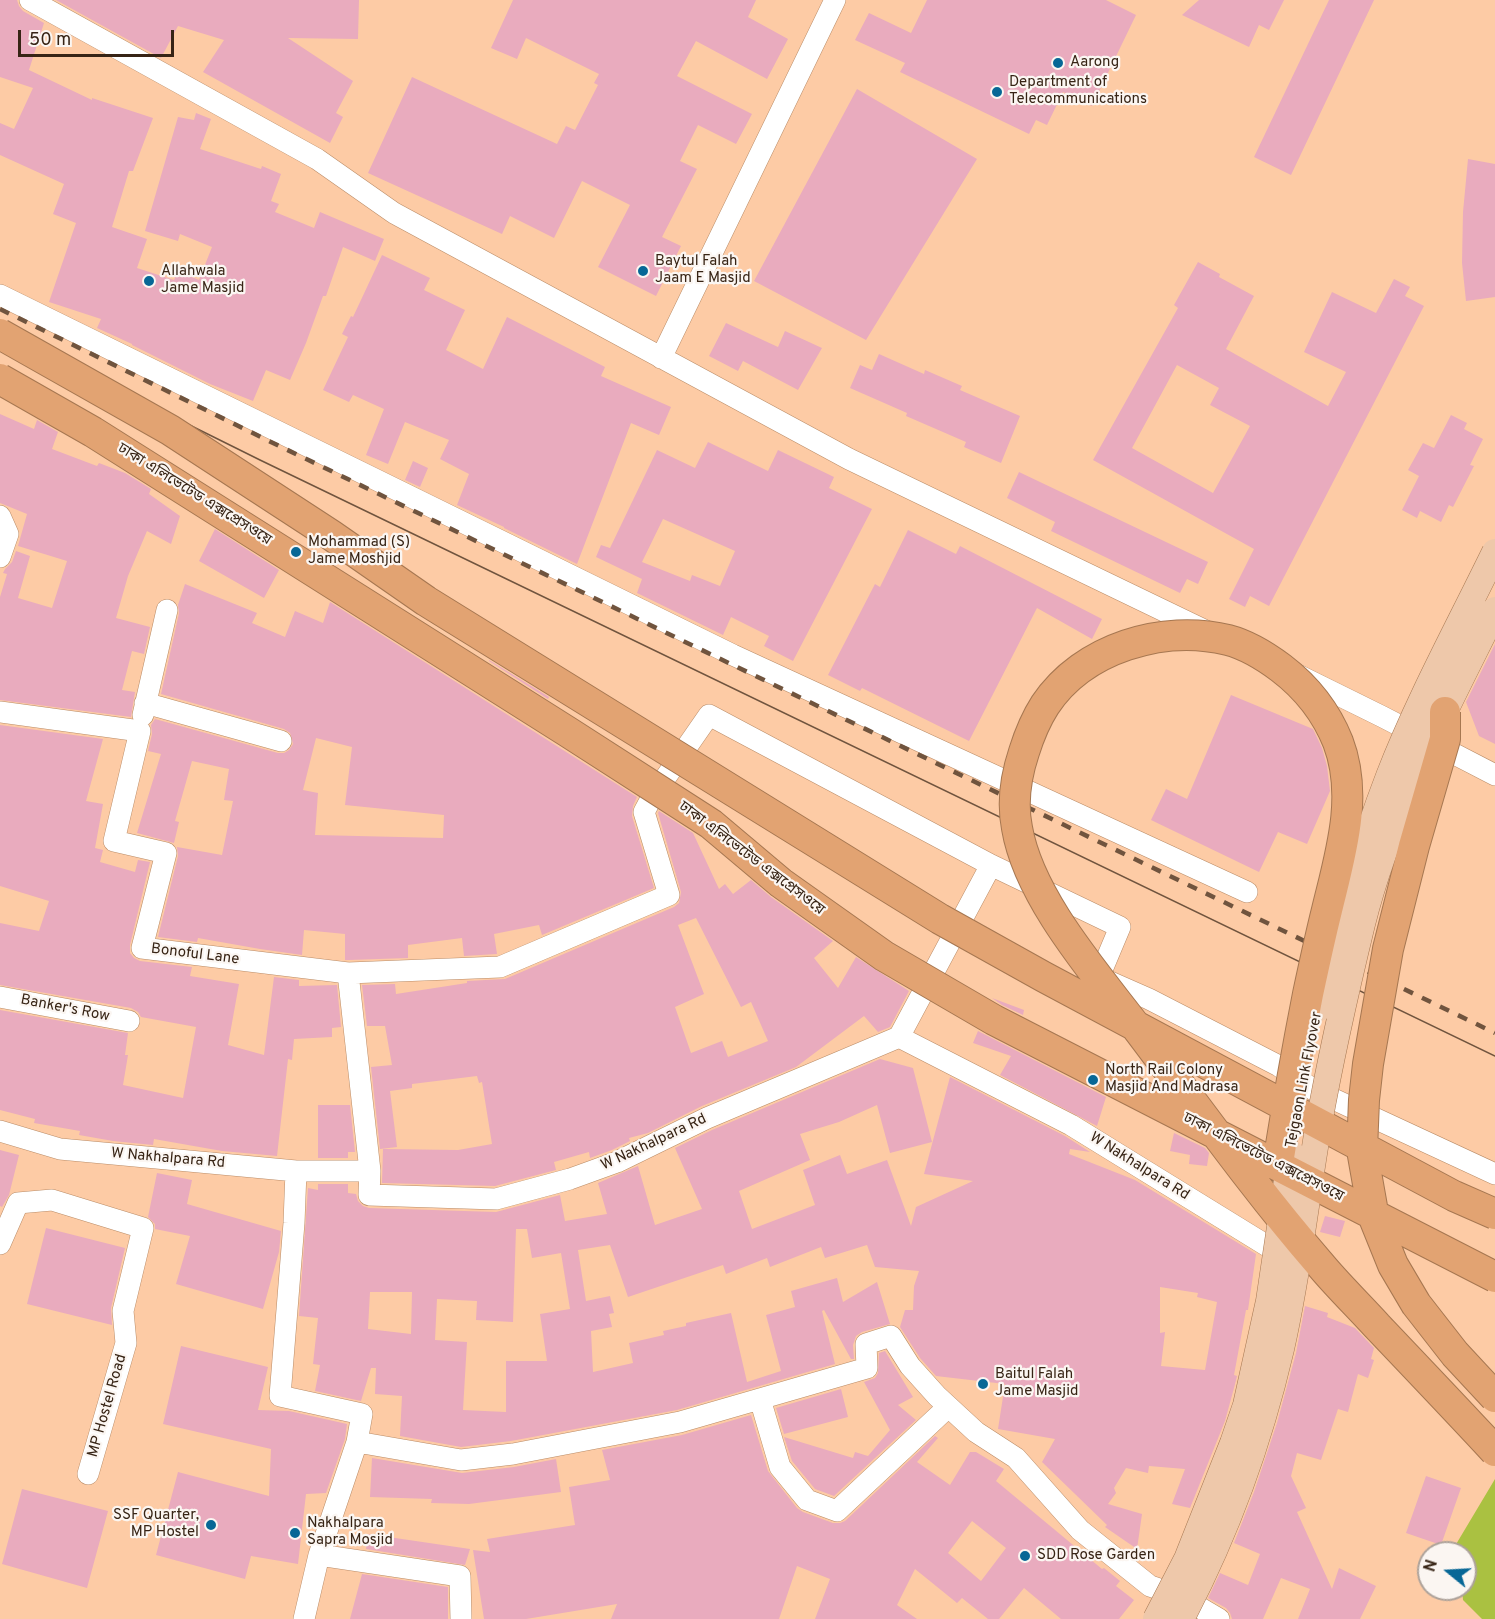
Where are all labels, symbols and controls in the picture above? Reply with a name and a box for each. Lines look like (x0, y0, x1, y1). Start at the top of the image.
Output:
scale bar (21, 18, 177, 56)
text: 50 m (29, 29, 71, 52)
place label: Aarong (1070, 54, 1119, 72)
marker: Aarong (1051, 56, 1065, 70)
place label: Department of Telecommunications (1009, 74, 1147, 109)
marker: Department of Telecommunications (990, 85, 1004, 99)
place label: Baytul Falah Jaam E Masjid (655, 253, 751, 288)
place label: Allahwala Jame Masjid (161, 263, 244, 298)
marker: Baytul Falah Jaam E Masjid (636, 264, 650, 278)
marker: Allahwala Jame Masjid (142, 274, 156, 288)
street label: ঢাকা এলিভেটেড এক্সপ্রেসওয়ে (114, 440, 274, 550)
place label: Mohammad (S) Jame Moshjid (308, 534, 410, 569)
marker: Mohammad (S) Jame Moshjid (289, 545, 303, 559)
street label: ঢাকা এলিভেটেড এক্সপ্রেসওয়ে (675, 798, 827, 920)
street label: Bonoful Lane (150, 941, 240, 969)
street label: Banker's Row (19, 992, 111, 1026)
street label: Tejgaon Link Flyover (1283, 1010, 1327, 1150)
place label: North Rail Colony Masjid And Madrasa (1105, 1062, 1238, 1097)
marker: North Rail Colony Masjid And Madrasa (1086, 1073, 1100, 1087)
street label: ঢাকা এলিভেটেড এক্সপ্রেসওয়ে (1180, 1110, 1346, 1206)
street label: W Nakhalpara Rd (598, 1111, 710, 1175)
street label: W Nakhalpara Rd (1086, 1129, 1192, 1205)
street label: W Nakhalpara Rd (110, 1145, 226, 1173)
street label: MP Hostel Road (85, 1352, 131, 1460)
place label: Baitul Falah Jame Masjid (995, 1366, 1078, 1401)
marker: Baitul Falah Jame Masjid (976, 1377, 990, 1391)
place label: SSF Quarter, MP Hostel (113, 1507, 199, 1542)
place label: Nakhalpara Sapra Mosjid (307, 1515, 393, 1550)
marker: SSF Quarter, MP Hostel (204, 1518, 218, 1532)
marker: Nakhalpara Sapra Mosjid (288, 1526, 302, 1540)
north arrow (1417, 1541, 1477, 1601)
place label: SDD Rose Garden (1037, 1547, 1155, 1565)
marker: SDD Rose Garden (1018, 1549, 1032, 1563)
text: N (1420, 1557, 1443, 1575)

